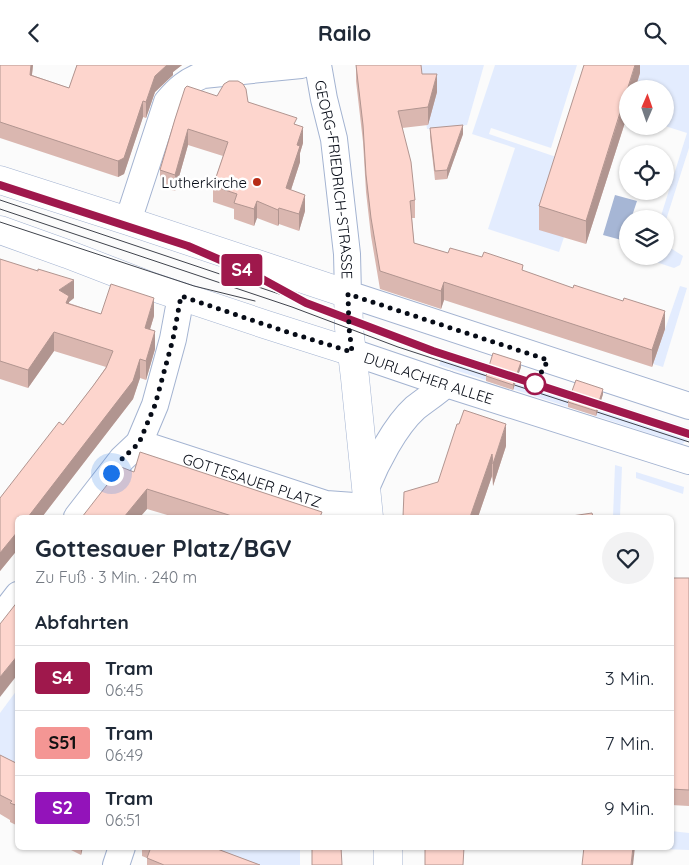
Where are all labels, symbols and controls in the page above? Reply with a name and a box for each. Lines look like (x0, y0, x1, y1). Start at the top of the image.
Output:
icon: back (20, 19, 48, 47)
text: Railo (318, 19, 371, 47)
icon: search (641, 19, 669, 47)
street label: GEORG-FRIEDRICH-STRASSE (311, 78, 357, 279)
north arrow (619, 80, 674, 135)
map controls (619, 80, 674, 265)
button: locate (619, 145, 674, 200)
place label: Lutherkirche (161, 173, 247, 192)
marker: Lutherkirche (251, 176, 263, 188)
button: layers (619, 210, 674, 265)
line badge: S4 (220, 254, 264, 286)
text: S4 (231, 258, 253, 281)
street label: DURLACHER ALLEE (362, 347, 496, 408)
unlabelled marker (524, 373, 546, 395)
street label: GOTTESAUER PLATZ (180, 448, 324, 511)
your location (99, 461, 124, 486)
button: heart (602, 532, 654, 584)
text: Gottesauer Platz/BGV (35, 533, 292, 563)
text: Zu Fuß · 3 Min. · 240 m (35, 567, 197, 587)
text: Abfahrten (35, 610, 129, 634)
text: Tram (105, 656, 153, 680)
text: S4 (52, 666, 73, 689)
text: 3 Min. (605, 666, 654, 690)
text: 06:45 (105, 680, 143, 700)
text: Tram (105, 721, 153, 745)
text: S51 (48, 731, 77, 754)
text: 7 Min. (605, 731, 654, 755)
text: 06:49 (105, 745, 143, 765)
text: Tram (105, 786, 153, 810)
text: S2 (52, 796, 73, 819)
text: 9 Min. (604, 796, 654, 820)
text: 06:51 (105, 810, 141, 830)

